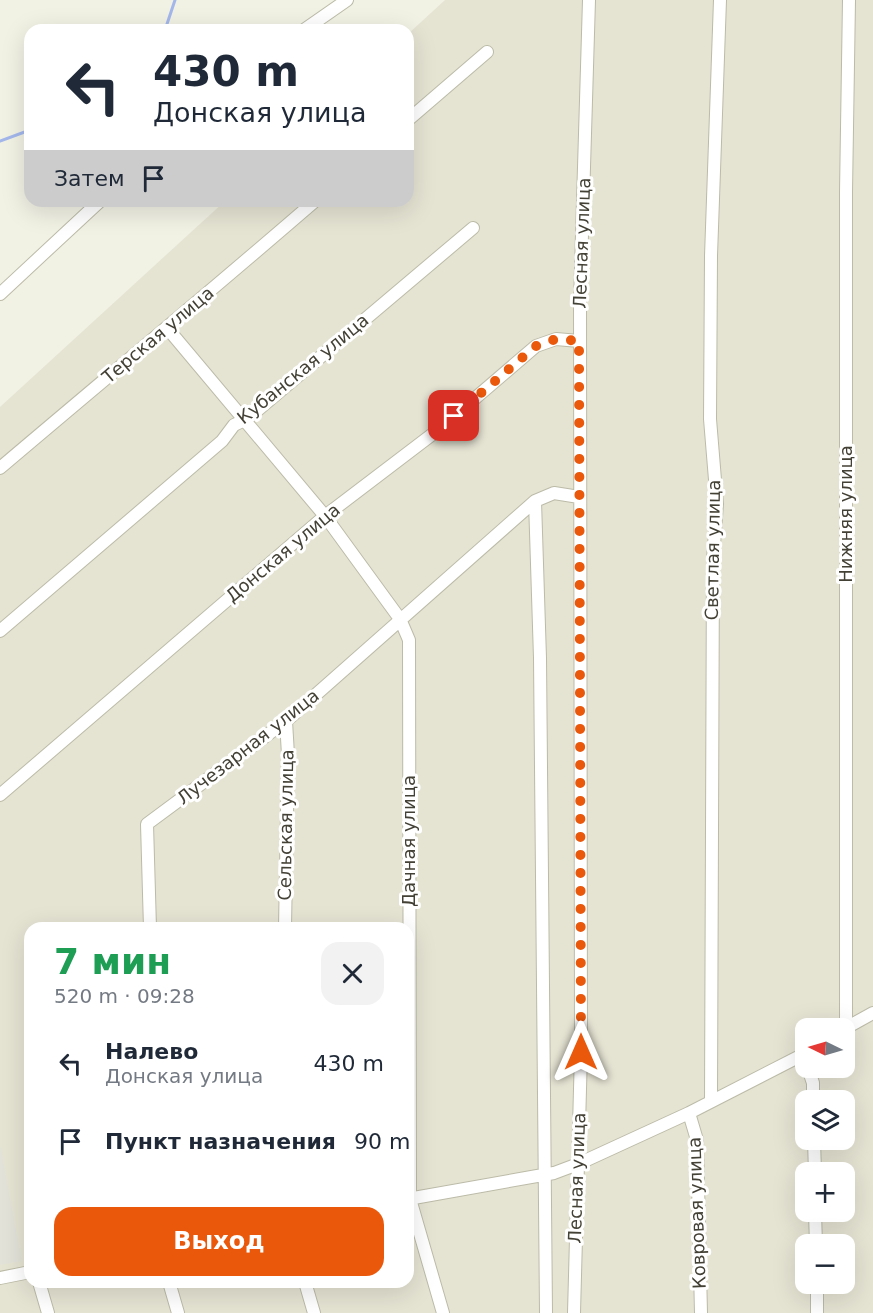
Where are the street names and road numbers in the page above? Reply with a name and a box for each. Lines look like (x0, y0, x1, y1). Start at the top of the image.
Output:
street label: Лесная улица (569, 177, 594, 309)
street label: Терская улица (97, 282, 218, 388)
street label: Кубанская улица (233, 309, 373, 428)
street label: Нижняя улица (835, 445, 856, 583)
street label: Светлая улица (701, 479, 724, 621)
street label: Донская улица (221, 499, 344, 606)
street label: Лучезарная улица (173, 685, 323, 809)
street label: Сельская улица (274, 749, 297, 901)
street label: Дачная улица (398, 775, 419, 907)
street label: Лесная улица (564, 1112, 589, 1244)
street label: Ковровая улица (683, 1137, 710, 1289)

